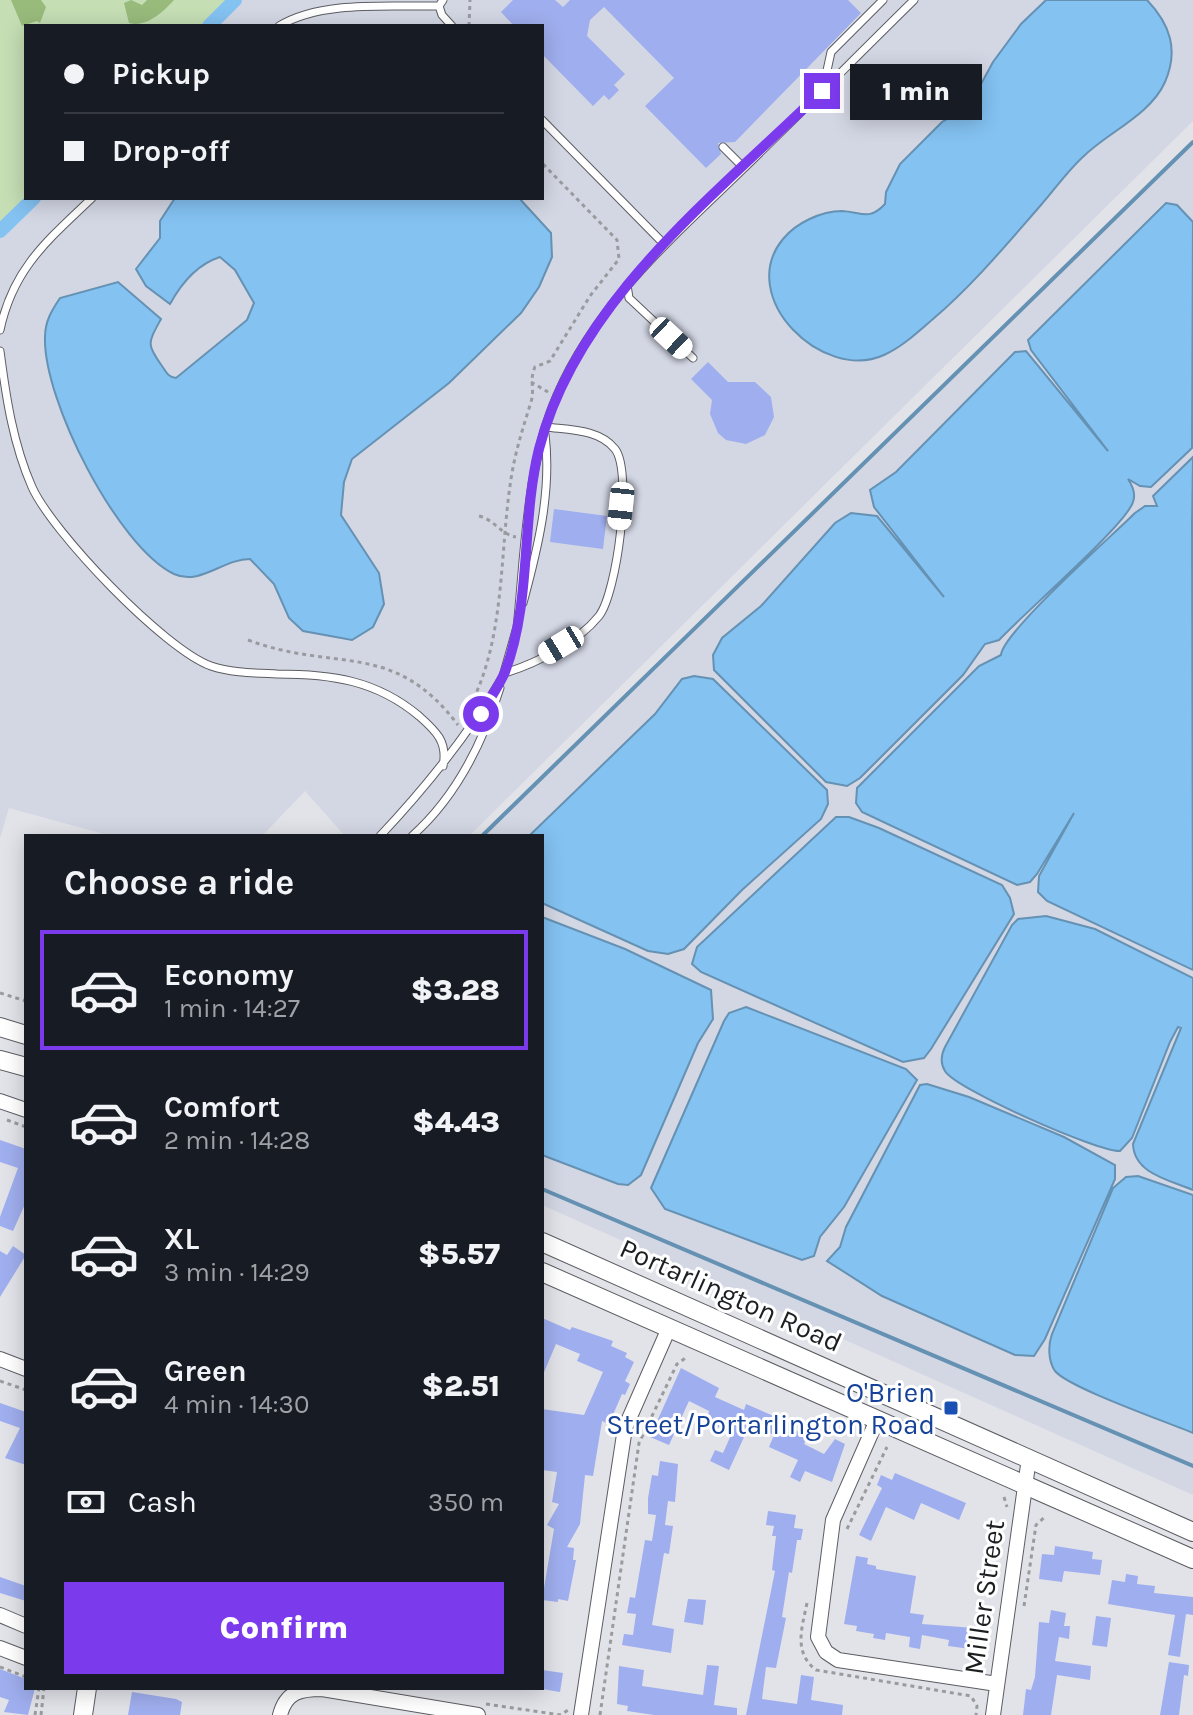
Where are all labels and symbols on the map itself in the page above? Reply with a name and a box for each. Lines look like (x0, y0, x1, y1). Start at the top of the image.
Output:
callout: 1 min (850, 63, 982, 119)
route end (804, 73, 840, 109)
car (645, 313, 697, 363)
car (607, 481, 635, 531)
car (534, 622, 588, 668)
route start (463, 696, 499, 732)
street label: Portarlington Road (615, 1231, 847, 1359)
place label: O'Brien Street/Portarlington Road (606, 1376, 935, 1441)
marker: O'Brien Street/Portarlington Road (942, 1399, 960, 1417)
street label: Miller Street (957, 1518, 1011, 1676)

